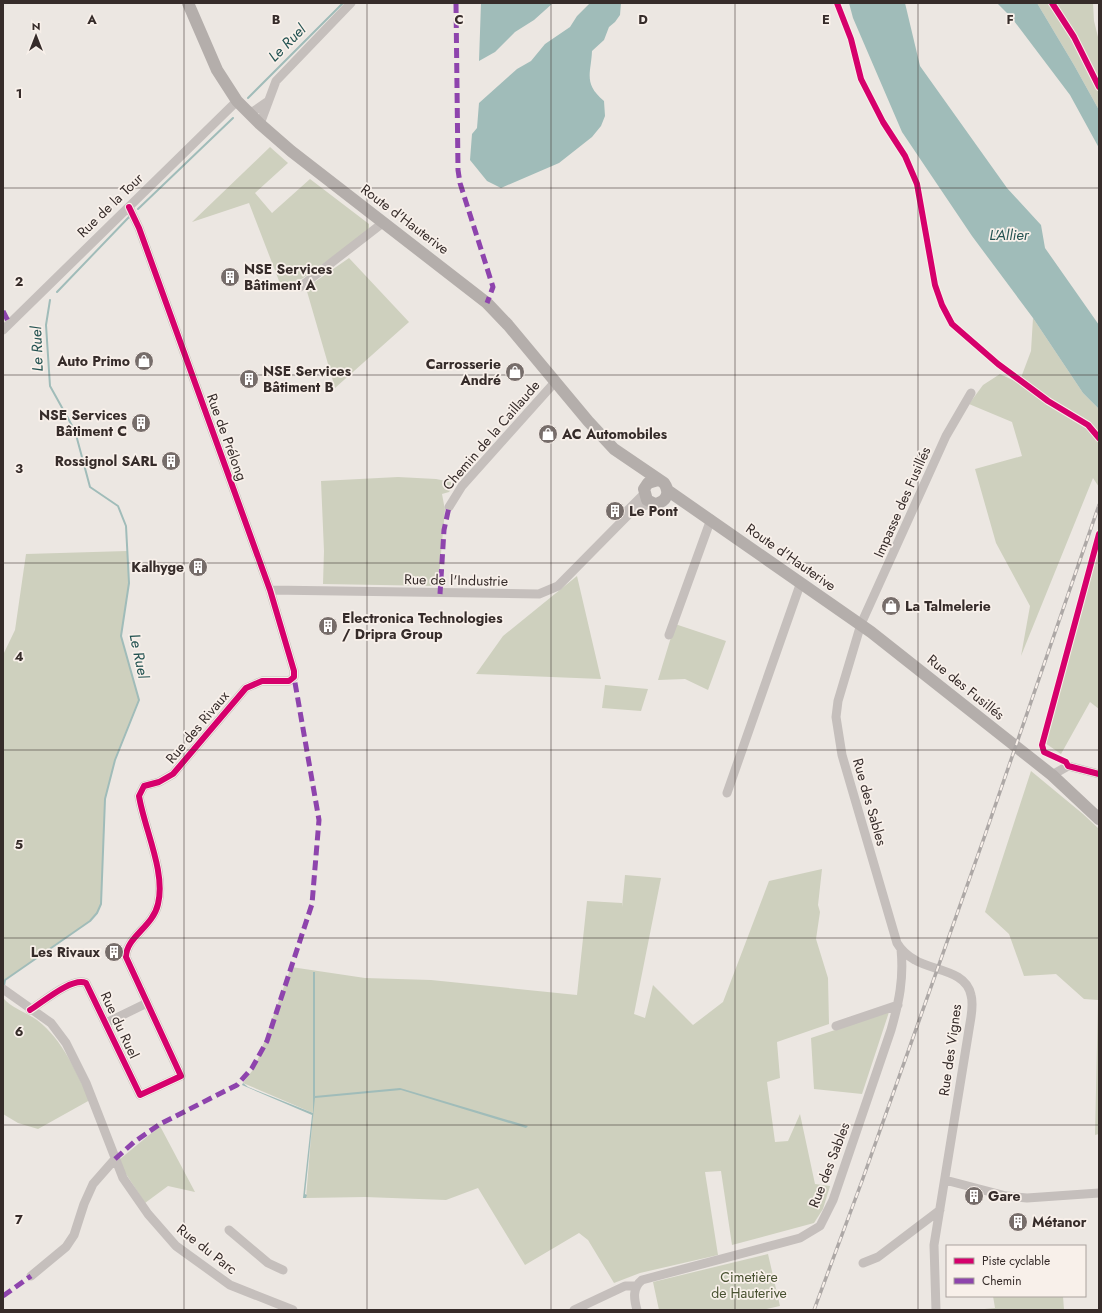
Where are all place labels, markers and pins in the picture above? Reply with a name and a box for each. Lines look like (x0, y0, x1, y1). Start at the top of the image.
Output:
place label: NSE Services Bâtiment A (244, 259, 333, 295)
building icon: NSE Services Bâtiment A (219, 266, 241, 288)
shop icon: Auto Primo (133, 350, 155, 372)
place label: Auto Primo (56, 351, 130, 371)
place label: Carrosserie André (426, 354, 501, 390)
place label: NSE Services Bâtiment B (263, 361, 352, 397)
shop icon: Carrosserie André (504, 361, 526, 383)
building icon: NSE Services Bâtiment B (238, 368, 260, 390)
place label: NSE Services Bâtiment C (39, 405, 128, 441)
building icon: NSE Services Bâtiment C (130, 412, 152, 434)
shop icon: AC Automobiles (537, 423, 559, 445)
place label: AC Automobiles (561, 424, 668, 444)
building icon: Rossignol SARL (160, 450, 182, 472)
place label: Rossignol SARL (55, 451, 158, 471)
building icon: Le Pont (604, 500, 626, 522)
place label: Le Pont (629, 501, 678, 521)
building icon: Kalhyge (187, 556, 209, 578)
place label: Kalhyge (131, 557, 184, 577)
shop icon: La Talmelerie (880, 595, 902, 617)
place label: La Talmelerie (905, 596, 991, 616)
place label: Electronica Technologies / Dripra Group (342, 608, 503, 644)
building icon: Electronica Technologies / Dripra Group (317, 615, 339, 637)
building icon: Les Rivaux (103, 941, 125, 963)
place label: Les Rivaux (31, 942, 101, 962)
building icon: Gare (963, 1185, 985, 1207)
place label: Gare (988, 1186, 1021, 1206)
building icon: Métanor (1007, 1211, 1029, 1233)
place label: Métanor (1032, 1212, 1087, 1232)

